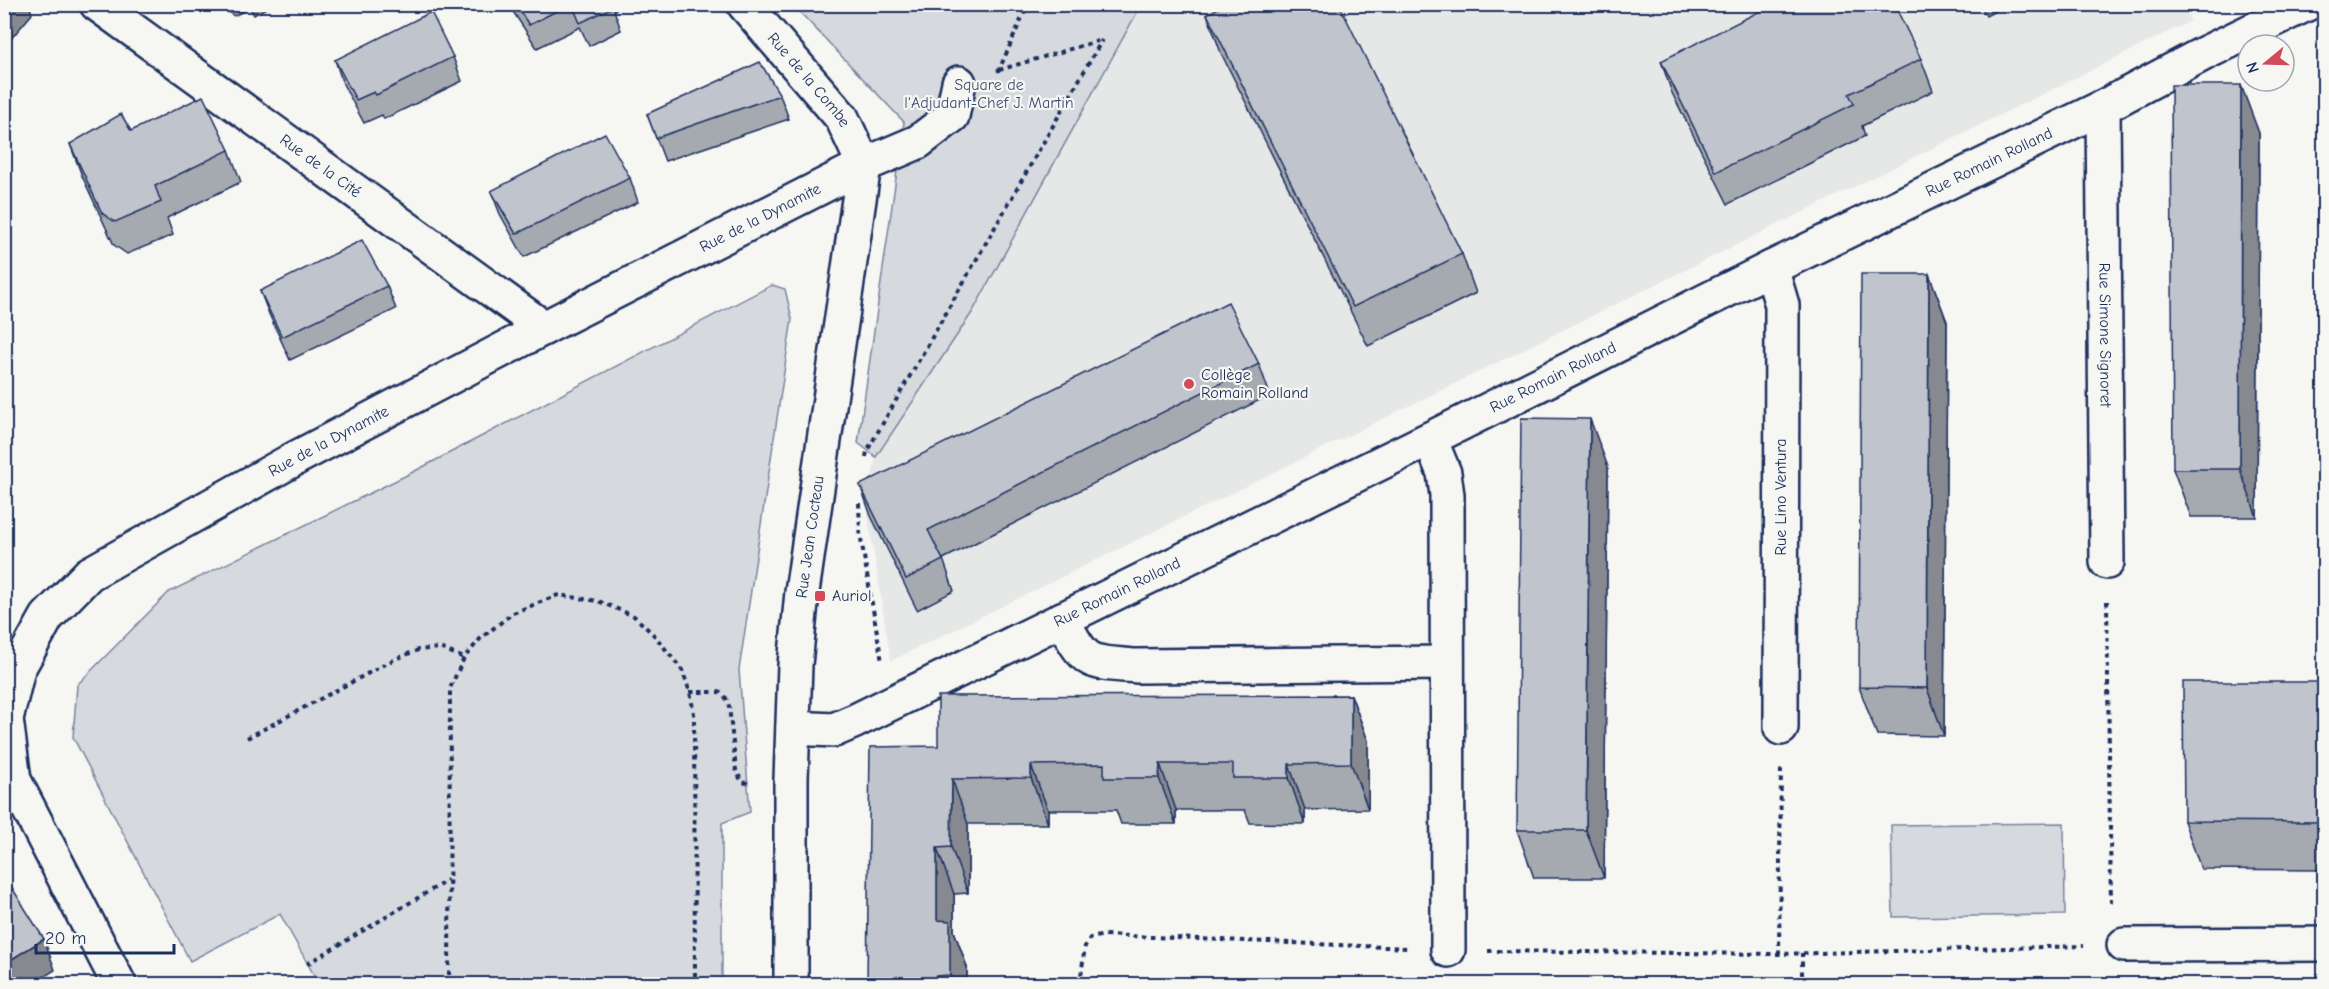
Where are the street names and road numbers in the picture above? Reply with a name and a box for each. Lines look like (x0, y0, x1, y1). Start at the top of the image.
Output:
street label: Rue de la Combe (764, 29, 854, 130)
street label: Rue Romain Rolland (1923, 124, 2055, 201)
street label: Rue de la Cité (276, 131, 365, 201)
street label: Rue de la Dynamite (697, 180, 824, 256)
street label: Rue Simone Signoret (2095, 263, 2115, 408)
street label: Rue Romain Rolland (1487, 338, 1619, 416)
street label: Rue de la Dynamite (265, 402, 392, 481)
street label: Rue Lino Ventura (1772, 439, 1790, 555)
street label: Rue Jean Cocteau (792, 475, 828, 599)
street label: Rue Romain Rolland (1051, 554, 1183, 631)

